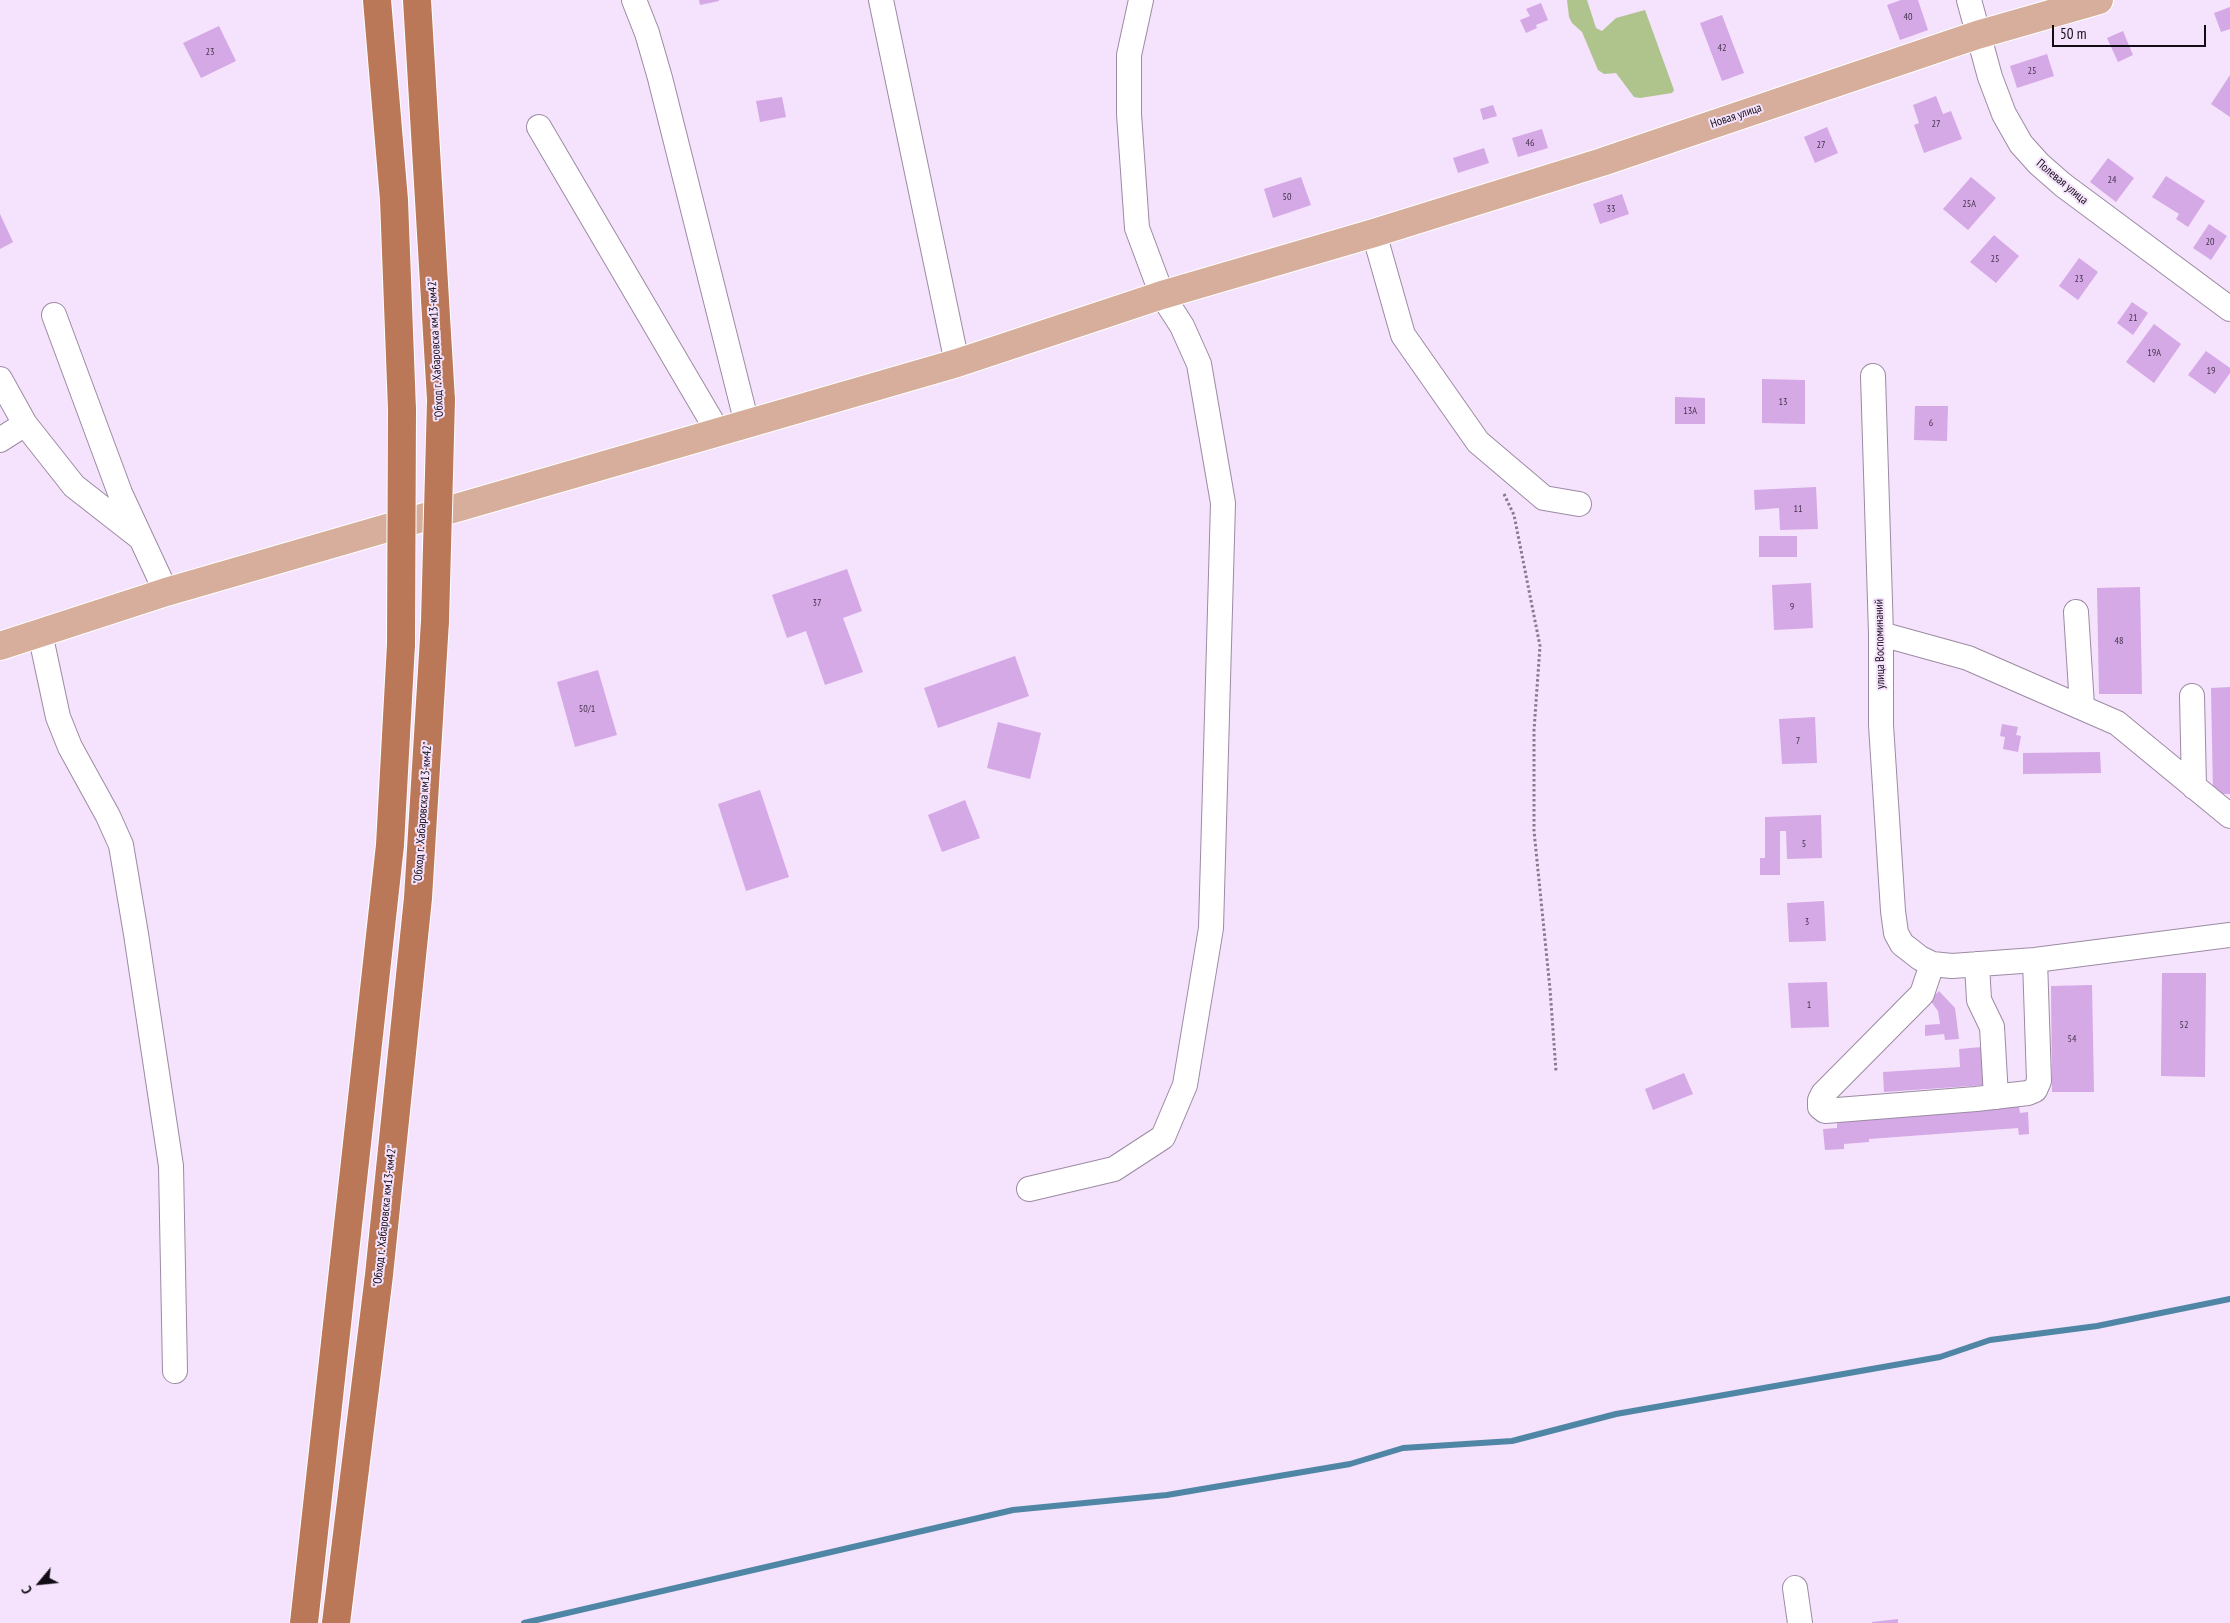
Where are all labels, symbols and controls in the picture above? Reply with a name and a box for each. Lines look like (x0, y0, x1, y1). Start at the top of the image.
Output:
house number: 40 (1904, 11, 1912, 23)
scale bar (2055, 15, 2209, 47)
text: 50 m (2060, 24, 2086, 43)
house number: 42 (1718, 42, 1726, 54)
house number: 23 (206, 46, 214, 58)
house number: 25 (2028, 65, 2036, 77)
street label: Новая улица (1709, 101, 1763, 131)
house number: 27 (1932, 118, 1940, 130)
house number: 46 (1526, 137, 1534, 149)
house number: 27 (1817, 139, 1825, 151)
street label: Полевая улица (2033, 156, 2091, 208)
house number: 24 (2108, 174, 2116, 186)
house number: 50 (1283, 191, 1291, 203)
house number: 25А (1962, 198, 1976, 210)
house number: 33 (1607, 203, 1615, 215)
house number: 20 (2206, 236, 2214, 248)
house number: 25 (1991, 253, 1999, 265)
house number: 23 (2075, 273, 2083, 285)
street label: "Обход г. Хабаровска км13-км42" (425, 277, 447, 421)
house number: 21 (2129, 312, 2137, 324)
house number: 19А (2147, 347, 2161, 359)
house number: 19 (2207, 365, 2215, 377)
house number: 13 (1779, 396, 1787, 408)
house number: 13А (1683, 405, 1697, 417)
house number: 6 (1929, 417, 1933, 429)
house number: 11 (1794, 503, 1802, 515)
house number: 37 (813, 597, 821, 609)
street label: улица Воспоминаний (1872, 599, 1888, 689)
house number: 9 (1790, 601, 1794, 613)
house number: 48 (2115, 635, 2123, 647)
house number: 50/1 (579, 703, 595, 715)
house number: 7 (1796, 735, 1800, 747)
street label: "Обход г. Хабаровска км13-км42" (411, 741, 435, 885)
house number: 5 (1802, 838, 1806, 850)
house number: 3 (1805, 916, 1809, 928)
house number: 1 (1807, 999, 1811, 1011)
house number: 52 (2180, 1019, 2188, 1031)
house number: 54 (2068, 1033, 2076, 1045)
street label: "Обход г. Хабаровска км13-км42" (370, 1144, 400, 1288)
north arrow (15, 1558, 65, 1608)
text: С (17, 1583, 36, 1597)

